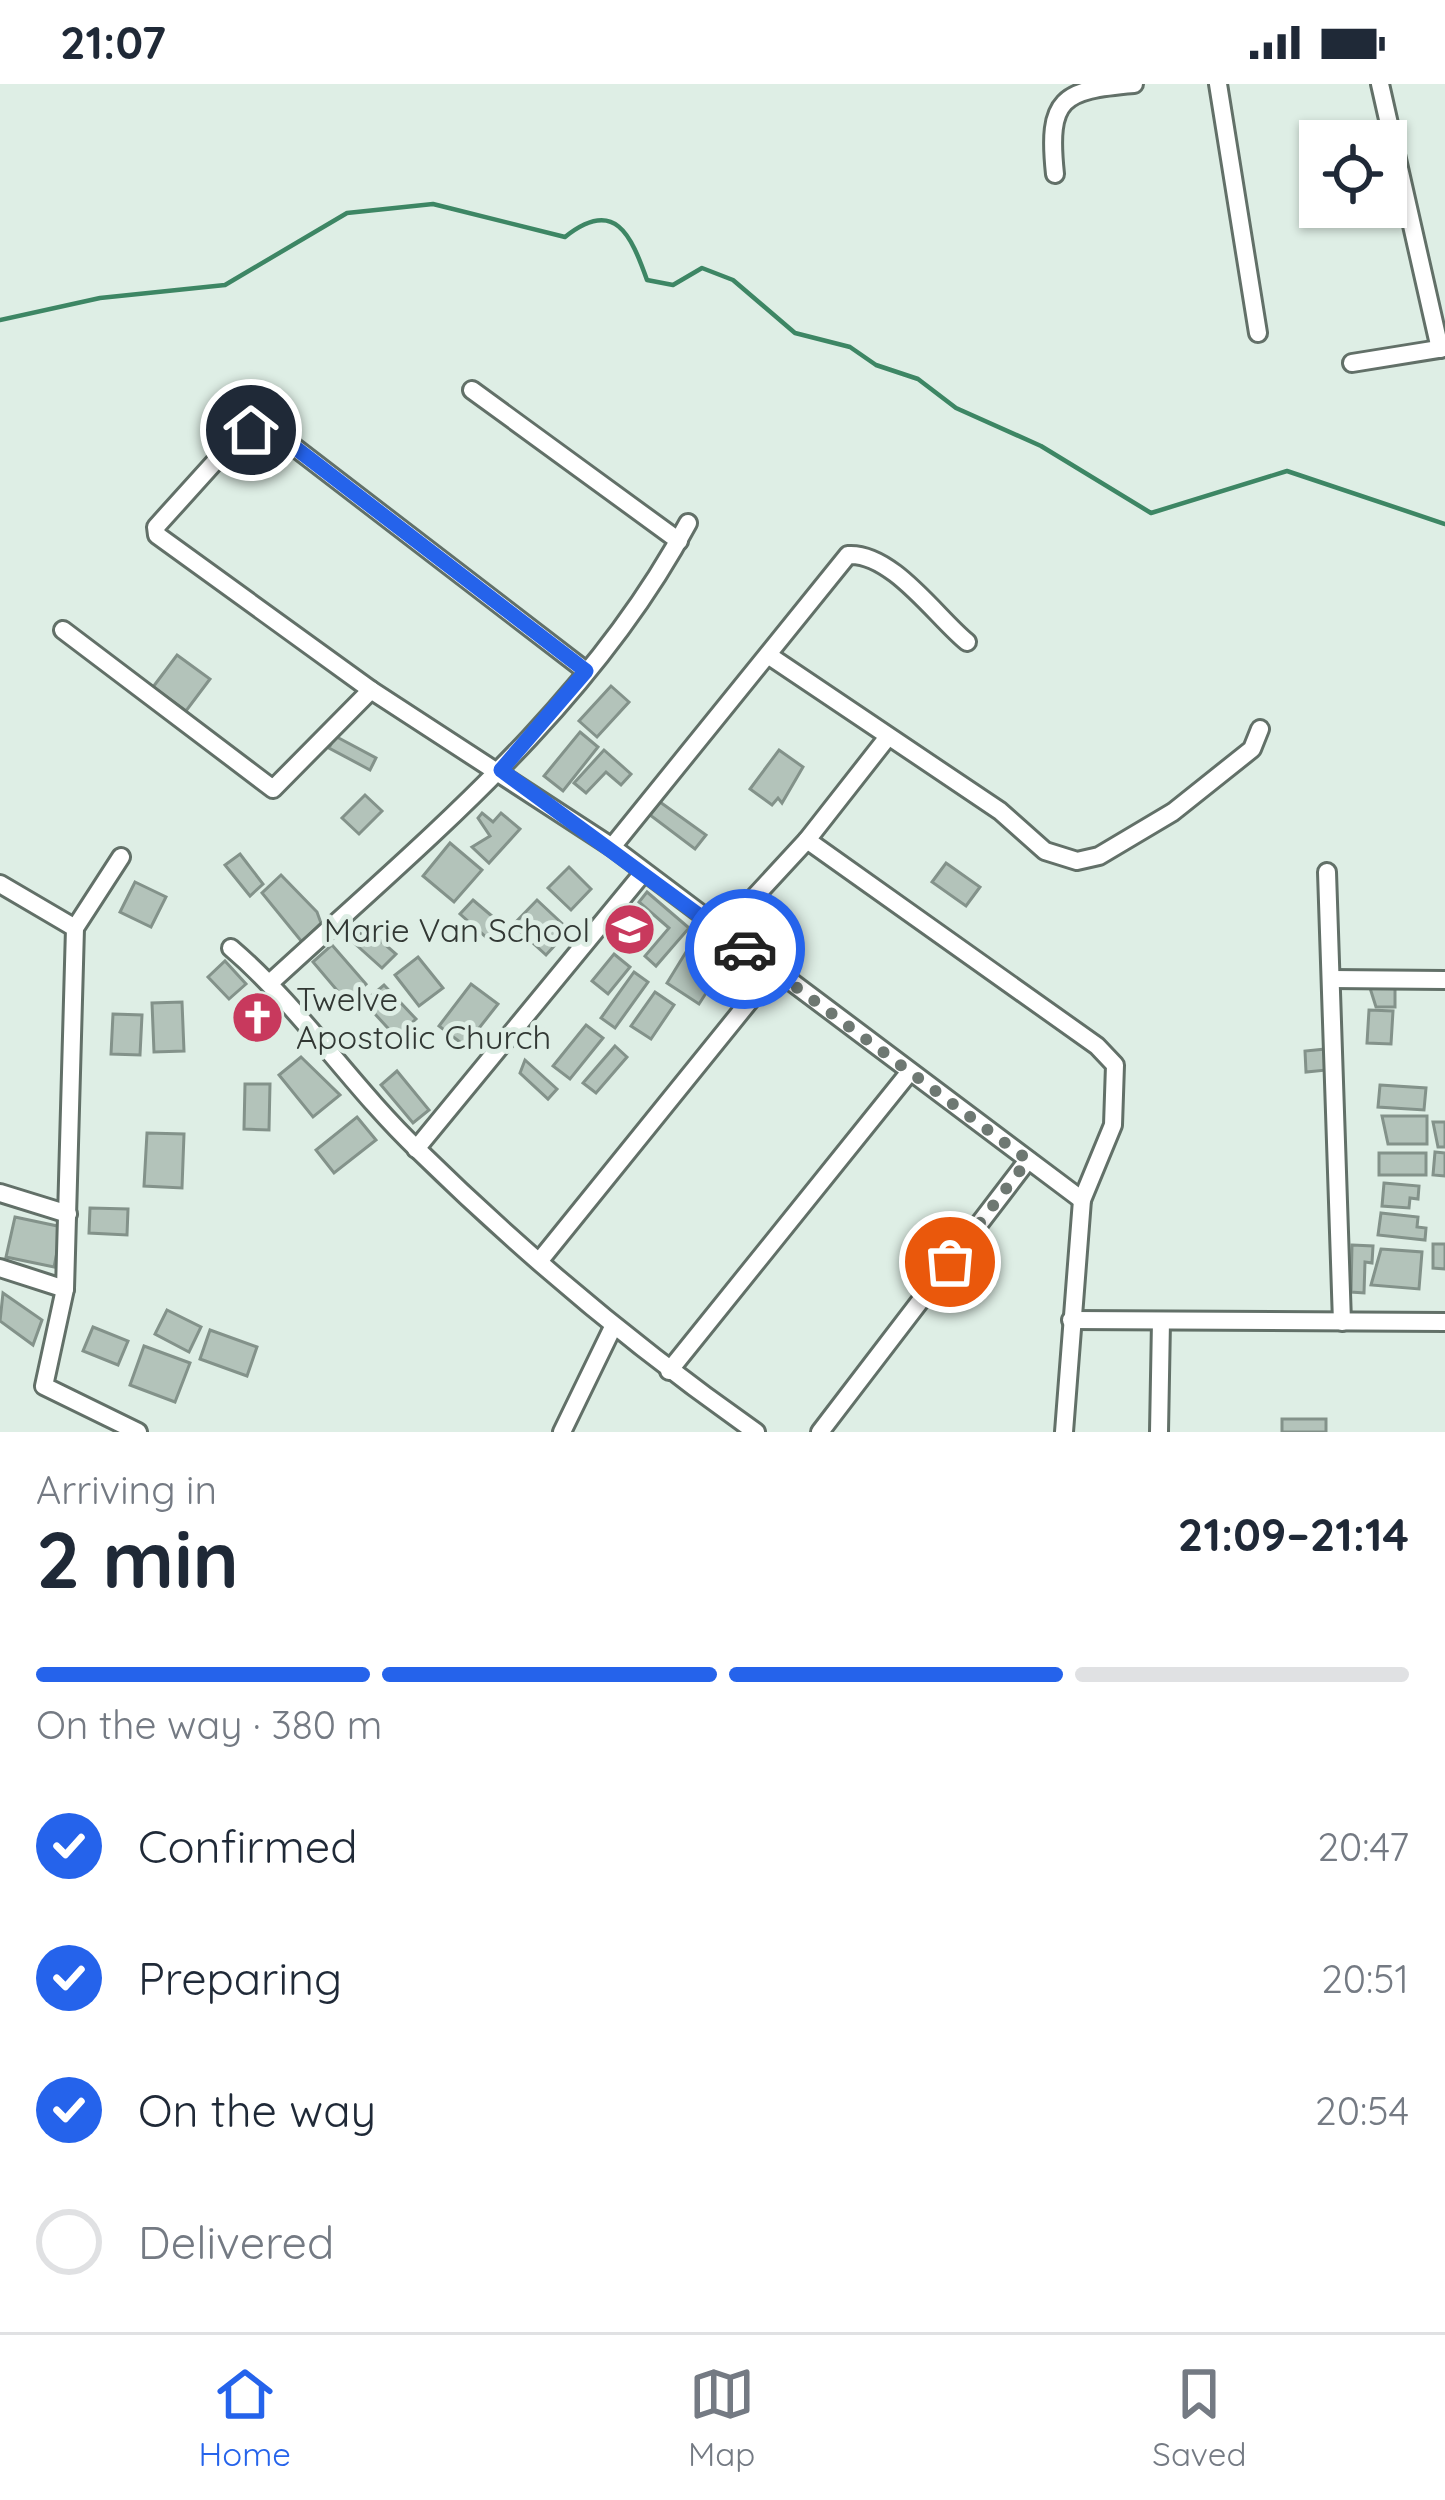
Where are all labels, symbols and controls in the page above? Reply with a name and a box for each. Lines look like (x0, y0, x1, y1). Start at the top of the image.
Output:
text: 21:07 (60, 14, 166, 70)
map controls (1299, 120, 1407, 228)
button: locate (1299, 120, 1407, 228)
pin (200, 379, 302, 481)
icon: home (218, 397, 284, 463)
courier (685, 889, 805, 1009)
school or university icon: Marie Van School (601, 902, 657, 958)
place label: Marie Van School (324, 909, 590, 950)
icon: car (712, 916, 778, 982)
place label: Twelve Apostolic Church (296, 978, 551, 1057)
church icon: Twelve Apostolic Church (229, 990, 285, 1046)
pin (899, 1211, 1001, 1313)
icon: bag (917, 1229, 983, 1295)
text: Arriving in (36, 1465, 217, 1514)
text: 21:09–21:14 (1178, 1506, 1409, 1562)
text: 2 min (36, 1510, 239, 1608)
text: On the way · 380 m (36, 1700, 382, 1749)
icon: check (36, 1813, 102, 1879)
text: Confirmed (138, 1818, 357, 1874)
text: 20:47 (1318, 1822, 1409, 1871)
icon: check (36, 1945, 102, 2011)
text: Preparing (138, 1950, 342, 2006)
text: 20:51 (1321, 1954, 1409, 2003)
icon: check (36, 2077, 102, 2143)
text: On the way (138, 2082, 376, 2138)
text: 20:54 (1315, 2086, 1409, 2135)
text: Delivered (138, 2214, 334, 2270)
tab: Home (199, 2361, 291, 2474)
tab: Map (688, 2361, 755, 2474)
tab: Saved (1152, 2361, 1246, 2474)

